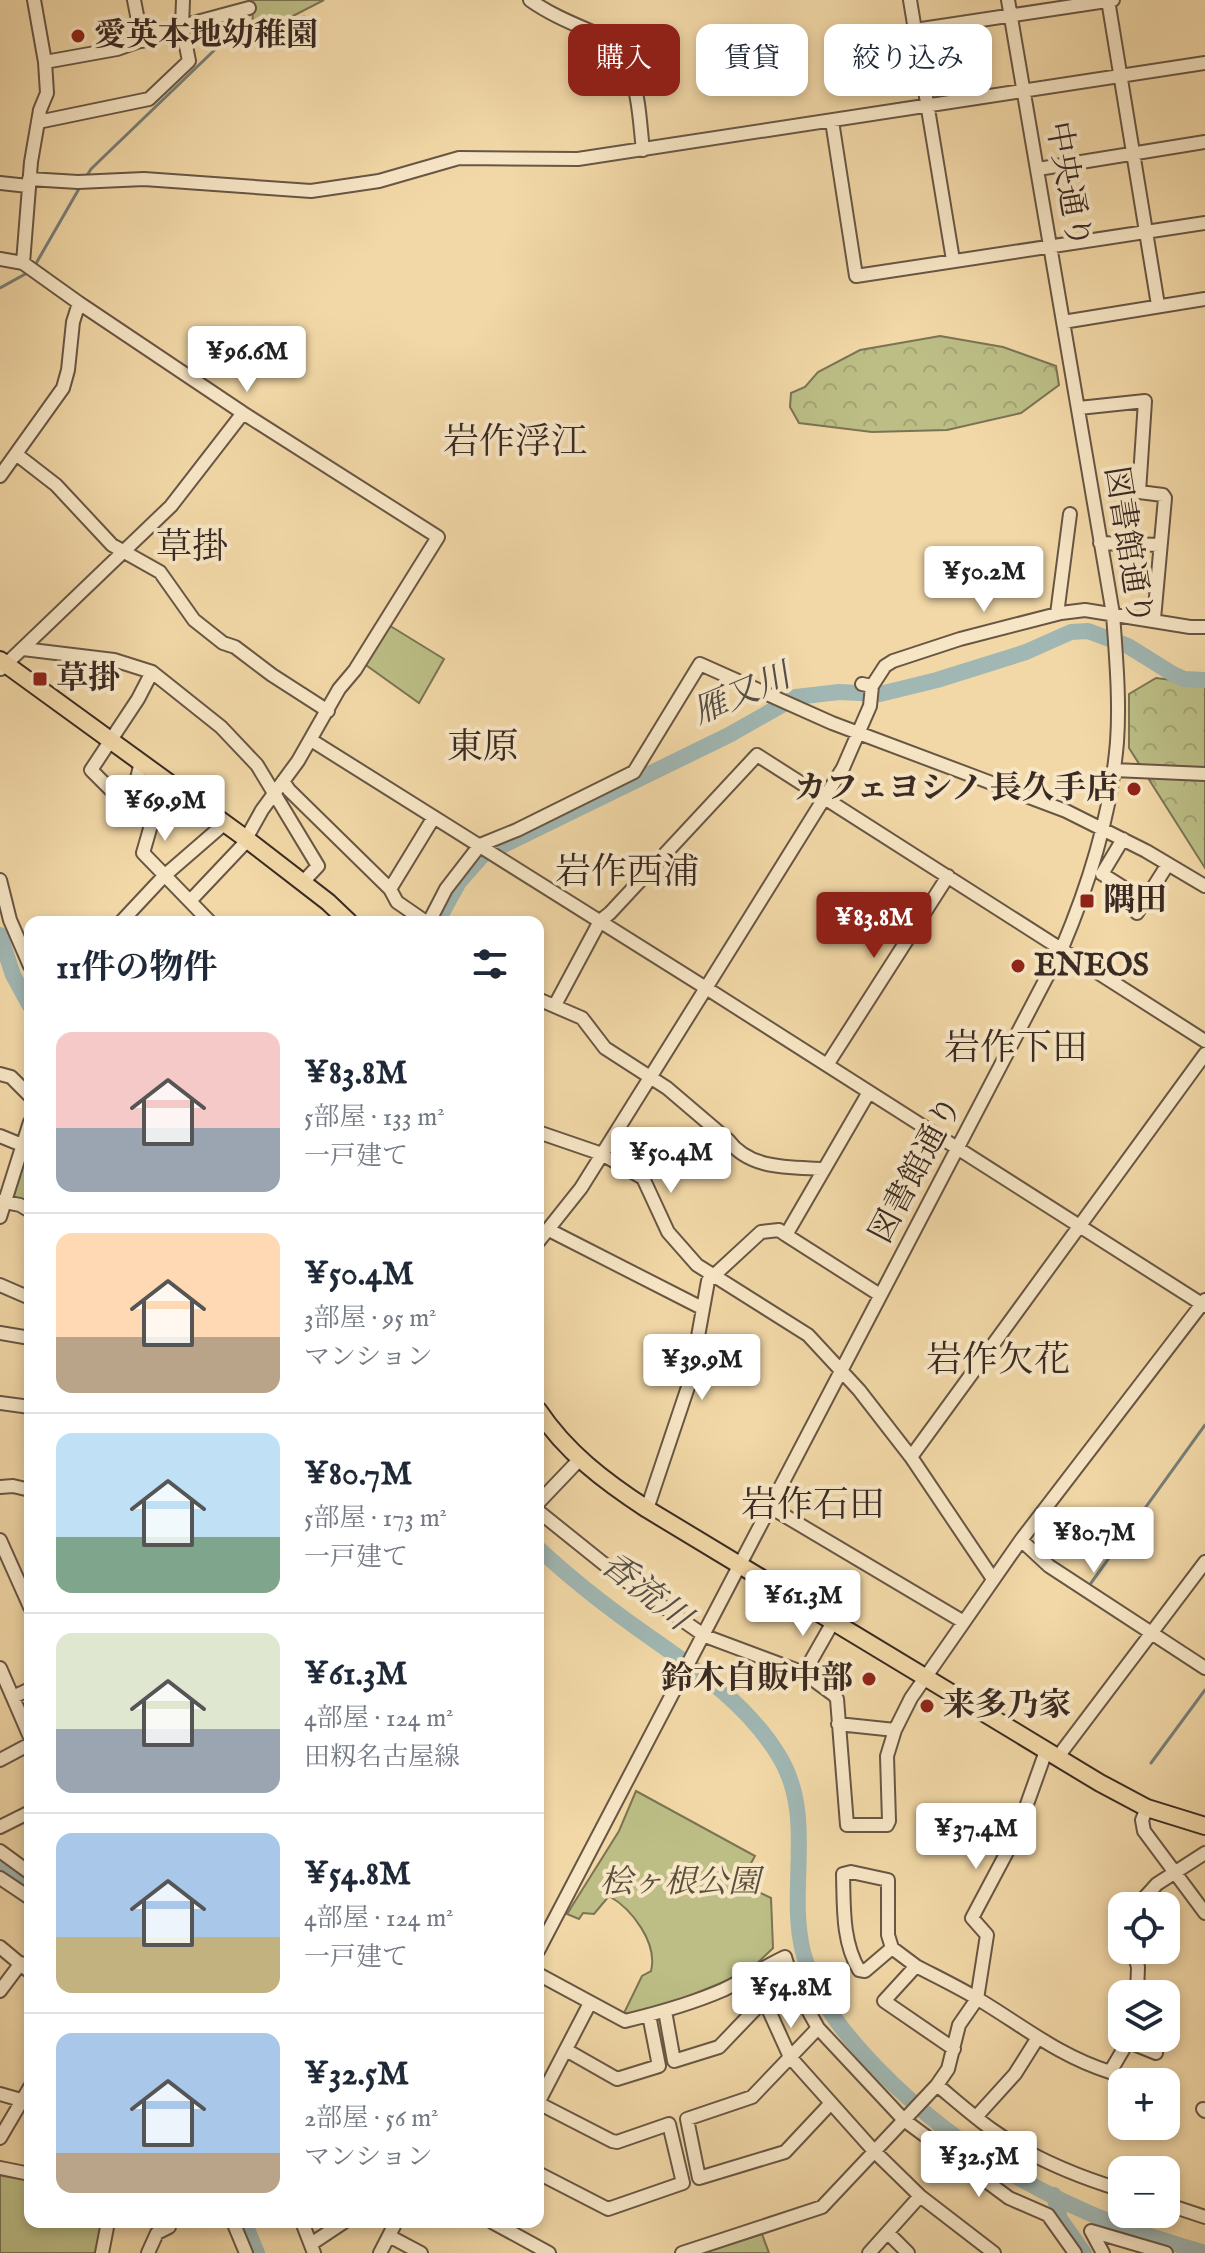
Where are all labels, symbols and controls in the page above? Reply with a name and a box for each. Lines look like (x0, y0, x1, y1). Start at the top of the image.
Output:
place label: 愛英本地幼稚園 (94, 16, 318, 57)
chip: 購入 (568, 24, 680, 96)
chip: 賃貸 (696, 24, 808, 96)
chip: 絞り込み (824, 24, 992, 96)
marker: 愛英本地幼稚園 (69, 27, 87, 45)
street label: 中央通り (1036, 118, 1098, 252)
pin: ¥96.6M (182, 326, 312, 394)
text: ¥96.6M (206, 335, 288, 368)
district label: 岩作浮江 (443, 420, 587, 466)
street label: 図書館通り (1094, 464, 1160, 628)
district label: 草掛 (156, 525, 228, 571)
pin: ¥50.2M (919, 546, 1049, 614)
text: ¥50.2M (942, 555, 1026, 588)
water label: 雁又川 (687, 654, 801, 735)
place label: 草掛 (56, 659, 120, 700)
marker: 草掛 (31, 670, 49, 688)
district label: 東原 (447, 725, 519, 771)
place label: カフェヨシノ 長久手店 (794, 769, 1118, 810)
pin: ¥69.9M (100, 775, 230, 843)
marker: カフェヨシノ 長久手店 (1125, 780, 1143, 798)
text: ¥69.9M (124, 784, 206, 817)
district label: 岩作西浦 (555, 850, 699, 896)
place label: 隅田 (1103, 881, 1167, 922)
pin: ¥83.8M (809, 892, 939, 960)
marker: 隅田 (1078, 892, 1096, 910)
text: ¥83.8M (834, 901, 914, 934)
icon: filters (468, 942, 512, 986)
place label: ENEOS (1034, 946, 1149, 987)
text: 11件の物件 (56, 947, 217, 990)
marker: ENEOS (1009, 957, 1027, 975)
district label: 岩作下田 (944, 1026, 1088, 1072)
text: ¥83.8M (304, 1052, 407, 1095)
icon: home (120, 1064, 216, 1160)
street label: 図書館通り (861, 1090, 973, 1250)
text: 5部屋 · 133 m² (304, 1101, 445, 1134)
pin: ¥50.4M (606, 1127, 736, 1195)
text: ¥50.4M (629, 1136, 713, 1169)
text: 一戸建て (304, 1140, 408, 1173)
text: ¥50.4M (304, 1253, 414, 1296)
icon: home (120, 1265, 216, 1361)
text: 3部屋 · 95 m² (304, 1302, 437, 1335)
pin: ¥39.9M (637, 1334, 767, 1402)
district label: 岩作欠花 (926, 1338, 1070, 1384)
text: マンション (304, 1341, 433, 1374)
text: ¥39.9M (661, 1343, 743, 1376)
text: ¥80.7M (304, 1453, 412, 1496)
icon: home (120, 1465, 216, 1561)
district label: 岩作石田 (741, 1483, 885, 1529)
text: 5部屋 · 173 m² (304, 1502, 447, 1535)
pin: ¥80.7M (1029, 1507, 1159, 1575)
text: ¥80.7M (1053, 1516, 1135, 1549)
text: 一戸建て (304, 1541, 408, 1574)
water label: 香流川 (592, 1544, 702, 1643)
pin: ¥61.3M (738, 1570, 868, 1638)
text: ¥61.3M (763, 1579, 843, 1612)
text: ¥61.3M (304, 1653, 408, 1696)
place label: 鈴木自販中部 (661, 1659, 853, 1700)
icon: home (120, 1665, 216, 1761)
marker: 鈴木自販中部 (860, 1670, 878, 1688)
place label: 来多乃家 (943, 1686, 1071, 1727)
marker: 来多乃家 (918, 1697, 936, 1715)
text: 4部屋 · 124 m² (304, 1702, 453, 1735)
text: 田籾名古屋線 (304, 1741, 460, 1774)
pin: ¥37.4M (911, 1803, 1041, 1871)
text: ¥37.4M (934, 1812, 1018, 1845)
text: ¥54.8M (304, 1853, 411, 1896)
park label: 桧ヶ根公園 (600, 1863, 765, 1904)
icon: home (120, 1865, 216, 1961)
map controls (1108, 1892, 1180, 2228)
button: locate (1108, 1892, 1180, 1964)
text: 4部屋 · 124 m² (304, 1902, 453, 1935)
text: 一戸建て (304, 1941, 408, 1974)
pin: ¥54.8M (726, 1962, 856, 2030)
text: ¥54.8M (750, 1971, 832, 2004)
button: layers (1108, 1980, 1180, 2052)
text: ¥32.5M (304, 2053, 409, 2096)
icon: home (120, 2065, 216, 2161)
button: + (1108, 2068, 1180, 2140)
text: 2部屋 · 56 m² (304, 2102, 439, 2135)
pin: ¥32.5M (914, 2131, 1044, 2199)
text: ¥32.5M (939, 2140, 1019, 2173)
text: マンション (304, 2141, 433, 2174)
button: − (1108, 2156, 1180, 2228)

